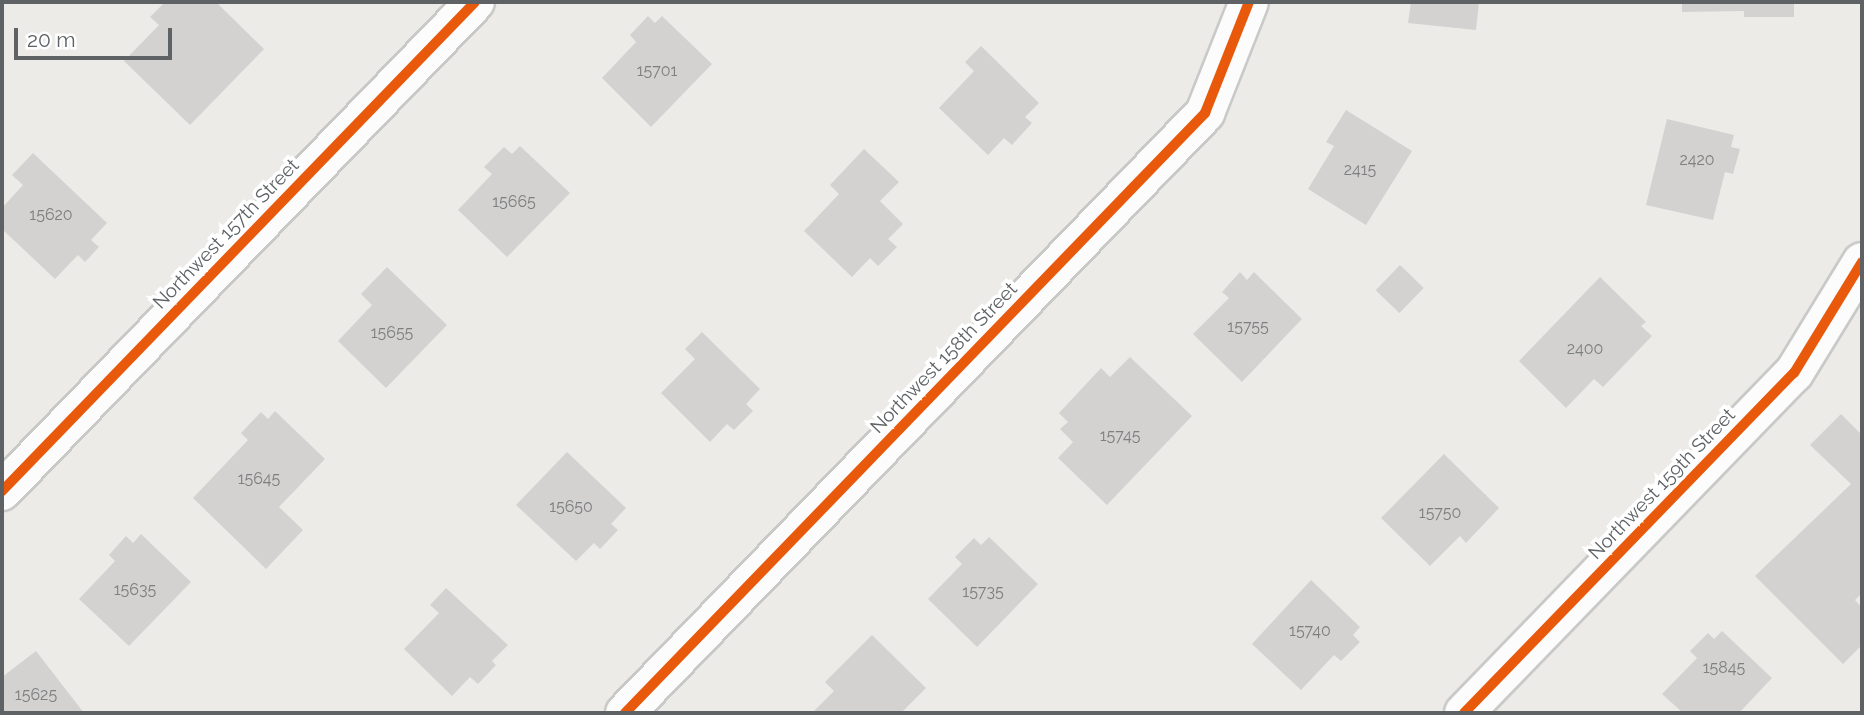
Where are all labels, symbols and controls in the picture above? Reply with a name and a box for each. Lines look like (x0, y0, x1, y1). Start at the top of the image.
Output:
scale bar (18, 14, 175, 58)
text: 20 m (27, 27, 75, 52)
house number: 15701 (637, 61, 677, 81)
house number: 2420 (1679, 150, 1715, 170)
street label: Northwest 157th Street (148, 154, 304, 314)
house number: 2415 (1344, 160, 1376, 180)
house number: 15665 (492, 192, 536, 212)
house number: 15620 (29, 205, 73, 225)
street label: Northwest 158th Street (866, 278, 1022, 438)
house number: 15755 (1227, 317, 1269, 337)
house number: 15655 (371, 323, 413, 343)
house number: 2400 (1567, 339, 1603, 359)
street label: Northwest 159th Street (1584, 404, 1740, 564)
house number: 15745 (1100, 426, 1140, 446)
house number: 15645 (238, 469, 280, 489)
house number: 15650 (549, 497, 593, 517)
house number: 15750 (1419, 503, 1461, 523)
house number: 15635 (114, 580, 156, 600)
house number: 15735 (962, 582, 1004, 602)
house number: 15740 (1289, 621, 1331, 641)
house number: 15845 (1703, 658, 1745, 678)
house number: 15625 (15, 685, 57, 705)

